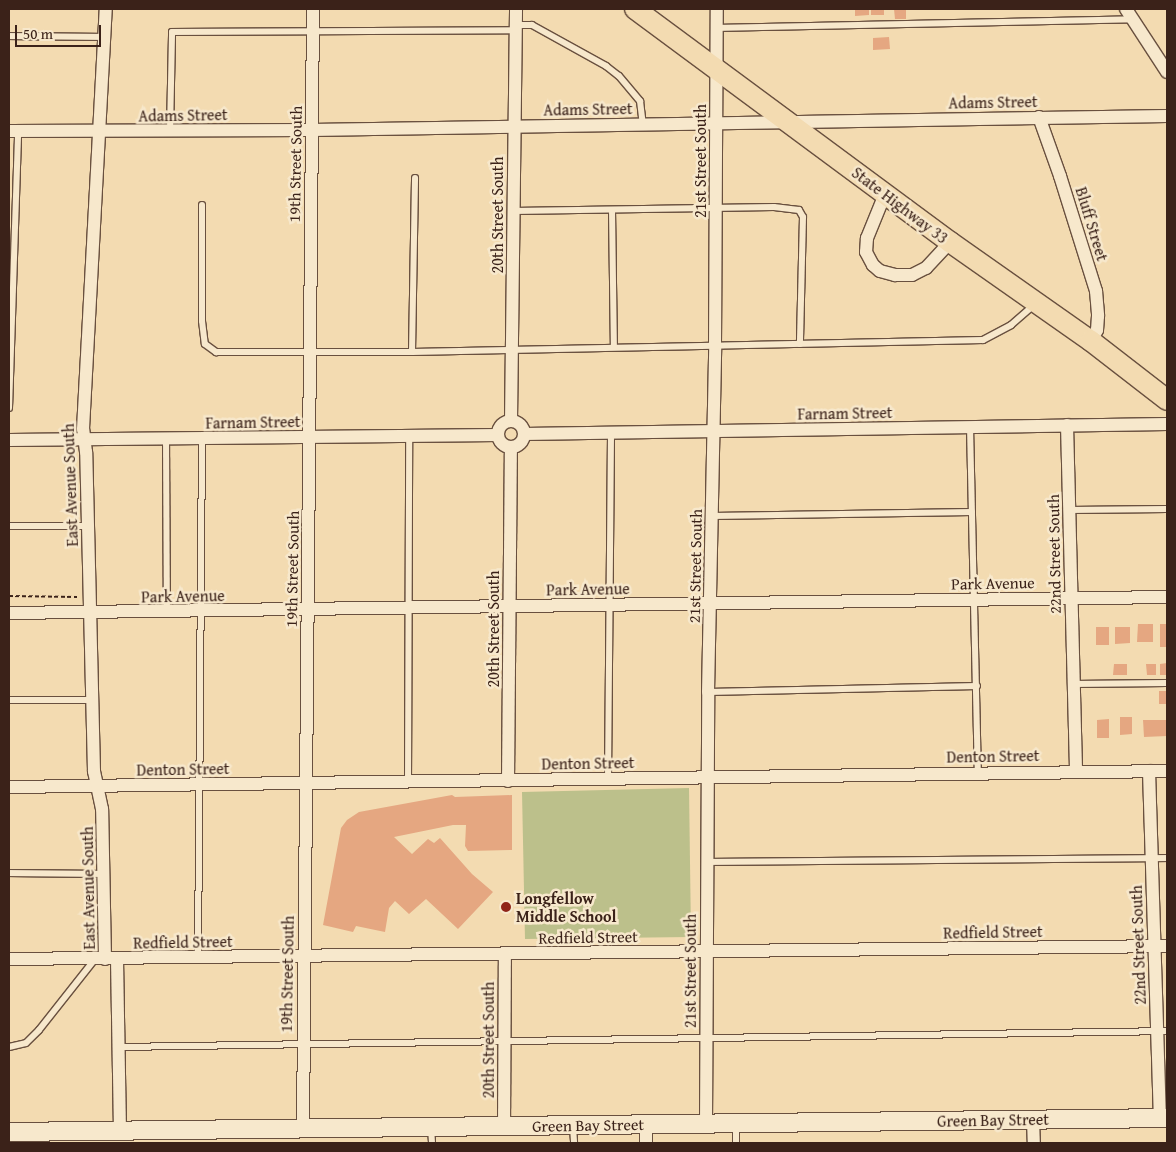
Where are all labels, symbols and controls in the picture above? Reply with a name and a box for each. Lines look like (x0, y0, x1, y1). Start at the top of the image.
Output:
scale bar (18, 15, 104, 47)
text: 50 m (23, 23, 53, 44)
street label: Adams Street (948, 92, 1038, 112)
street label: Adams Street (543, 99, 633, 119)
street label: 21st Street South (690, 104, 710, 218)
street label: Adams Street (138, 105, 228, 125)
street label: 19th Street South (284, 105, 306, 223)
street label: 20th Street South (487, 157, 507, 273)
street label: State Highway 33 (848, 163, 952, 247)
street label: Bluff Street (1072, 185, 1112, 263)
street label: Farnam Street (797, 403, 893, 423)
street label: Farnam Street (205, 412, 301, 432)
street label: East Avenue South (58, 423, 82, 547)
street label: 22nd Street South (1043, 494, 1065, 614)
street label: 21st Street South (684, 509, 706, 623)
street label: 19th Street South (281, 510, 303, 628)
street label: 20th Street South (483, 571, 503, 687)
street label: Park Avenue (951, 573, 1035, 593)
street label: Park Avenue (546, 579, 630, 599)
street label: Park Avenue (141, 586, 225, 606)
street label: Denton Street (946, 746, 1040, 766)
street label: Denton Street (541, 753, 635, 773)
street label: Denton Street (136, 759, 230, 779)
street label: East Avenue South (77, 826, 99, 950)
street label: 22nd Street South (1126, 885, 1150, 1005)
place label: Longfellow Middle School (516, 888, 616, 926)
marker: Longfellow Middle School (500, 901, 512, 913)
street label: 21st Street South (680, 914, 700, 1028)
street label: 19th Street South (276, 915, 298, 1033)
street label: Redfield Street (943, 922, 1043, 942)
street label: Redfield Street (538, 927, 638, 947)
street label: Redfield Street (133, 932, 233, 952)
street label: 20th Street South (478, 982, 498, 1098)
street label: Green Bay Street (937, 1109, 1049, 1131)
street label: Green Bay Street (532, 1114, 644, 1136)

